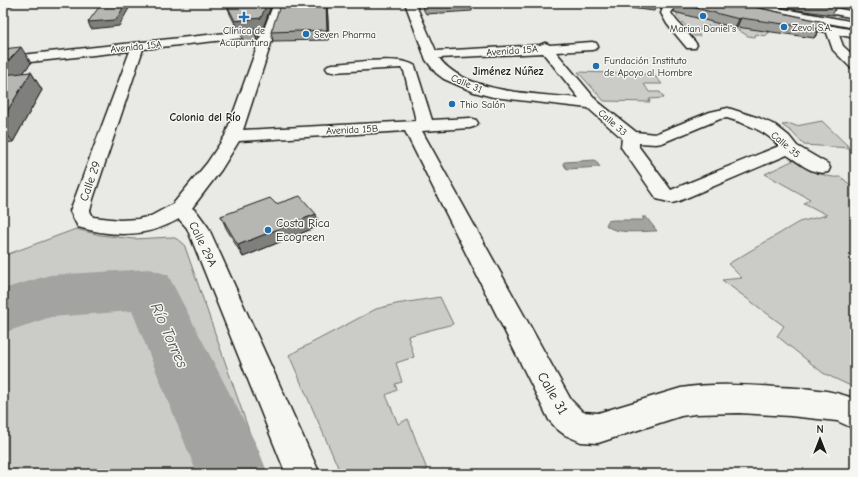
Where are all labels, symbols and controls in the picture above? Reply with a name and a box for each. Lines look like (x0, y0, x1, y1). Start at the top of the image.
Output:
marker: Clínica de Acupuntura (238, 11, 250, 23)
marker: Marian Daniel's (698, 11, 708, 21)
marker: Zevol S.A. (779, 22, 789, 32)
place label: Zevol S.A. (792, 22, 832, 34)
place label: Marian Daniel's (670, 23, 736, 35)
place label: Clínica de Acupuntura (220, 25, 268, 49)
marker: Seven Pharma (301, 29, 311, 39)
place label: Seven Pharma (314, 29, 376, 41)
street label: Avenida 15A (110, 38, 163, 56)
street label: Avenida 15A (486, 43, 538, 59)
place label: Fundación Instituto de Apoyo al Hombre (604, 55, 693, 79)
marker: Fundación Instituto de Apoyo al Hombre (591, 61, 601, 71)
district label: Jiménez Núñez (473, 65, 544, 78)
street label: Calle 31 (449, 72, 484, 96)
marker: Thio Salón (447, 99, 457, 109)
place label: Thio Salón (460, 99, 505, 111)
street label: Calle 33 (596, 107, 629, 138)
district label: Colonia del Río (169, 111, 241, 124)
street label: Avenida 15B (326, 123, 378, 137)
street label: Calle 35 (768, 129, 802, 160)
street label: Calle 29 (77, 159, 103, 203)
place label: Costa Rica Ecogreen (276, 216, 330, 244)
street label: Calle 29A (186, 219, 220, 269)
marker: Costa Rica Ecogreen (263, 225, 273, 235)
water label: Río Torres (147, 300, 192, 371)
street label: Calle 31 (534, 369, 571, 418)
north arrow (800, 419, 840, 459)
text: N (816, 423, 824, 436)

